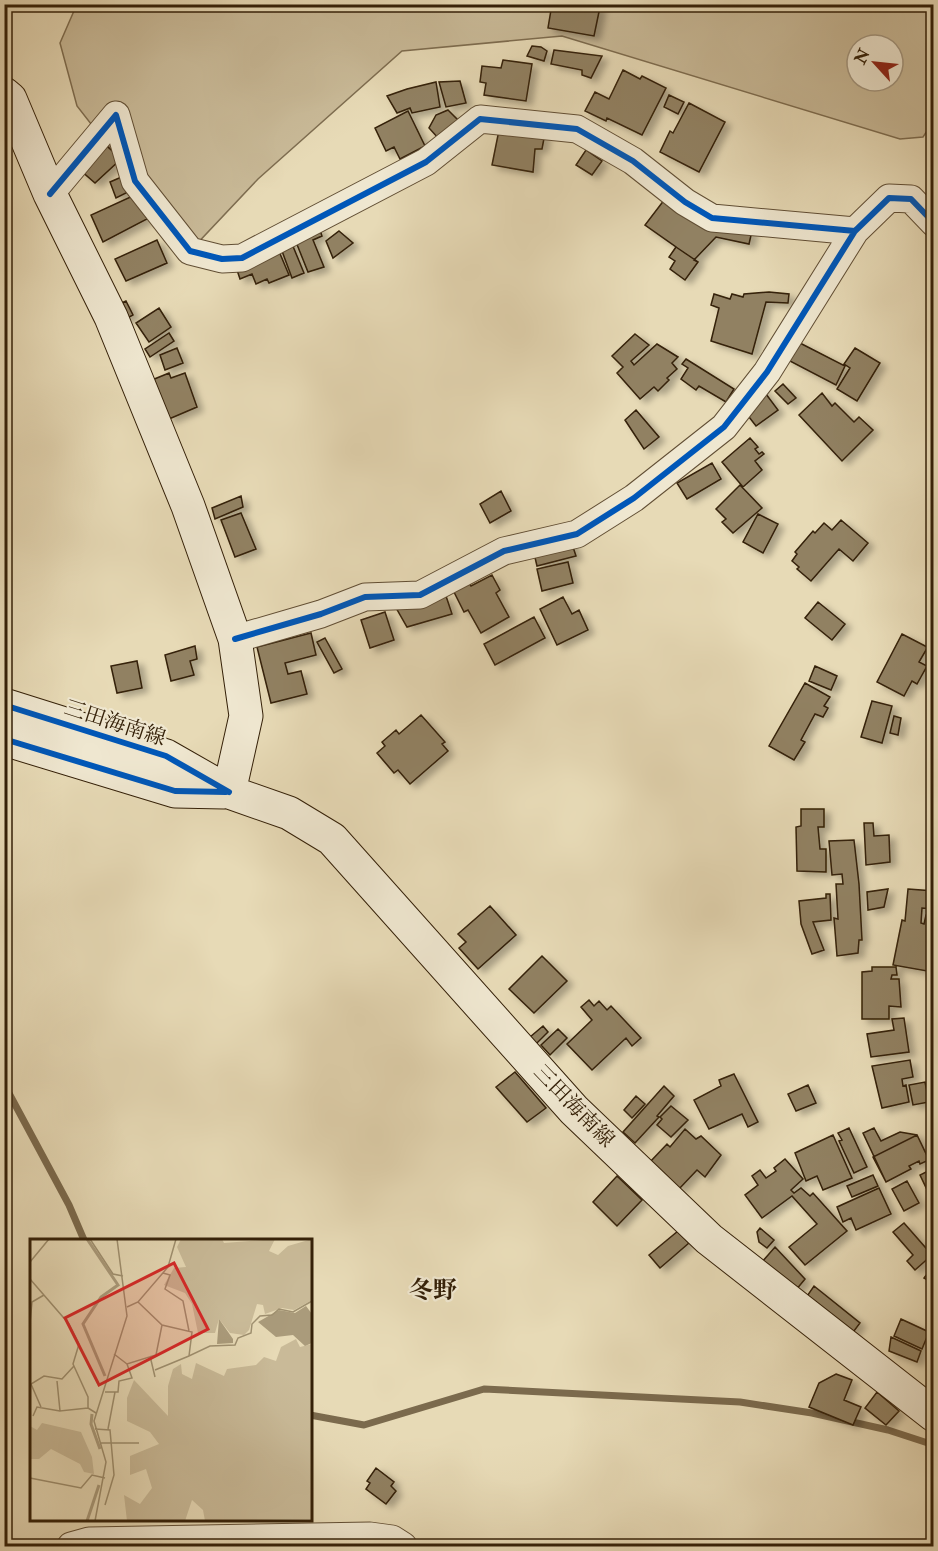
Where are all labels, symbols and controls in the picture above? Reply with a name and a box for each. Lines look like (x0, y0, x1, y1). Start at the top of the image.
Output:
north arrow (845, 33, 905, 93)
text: N (850, 45, 875, 68)
street label: 三田海南線 (61, 694, 169, 752)
street label: 三田海南線 (528, 1059, 620, 1153)
inset map (30, 1239, 312, 1521)
district label: 冬野 (409, 1275, 457, 1306)

